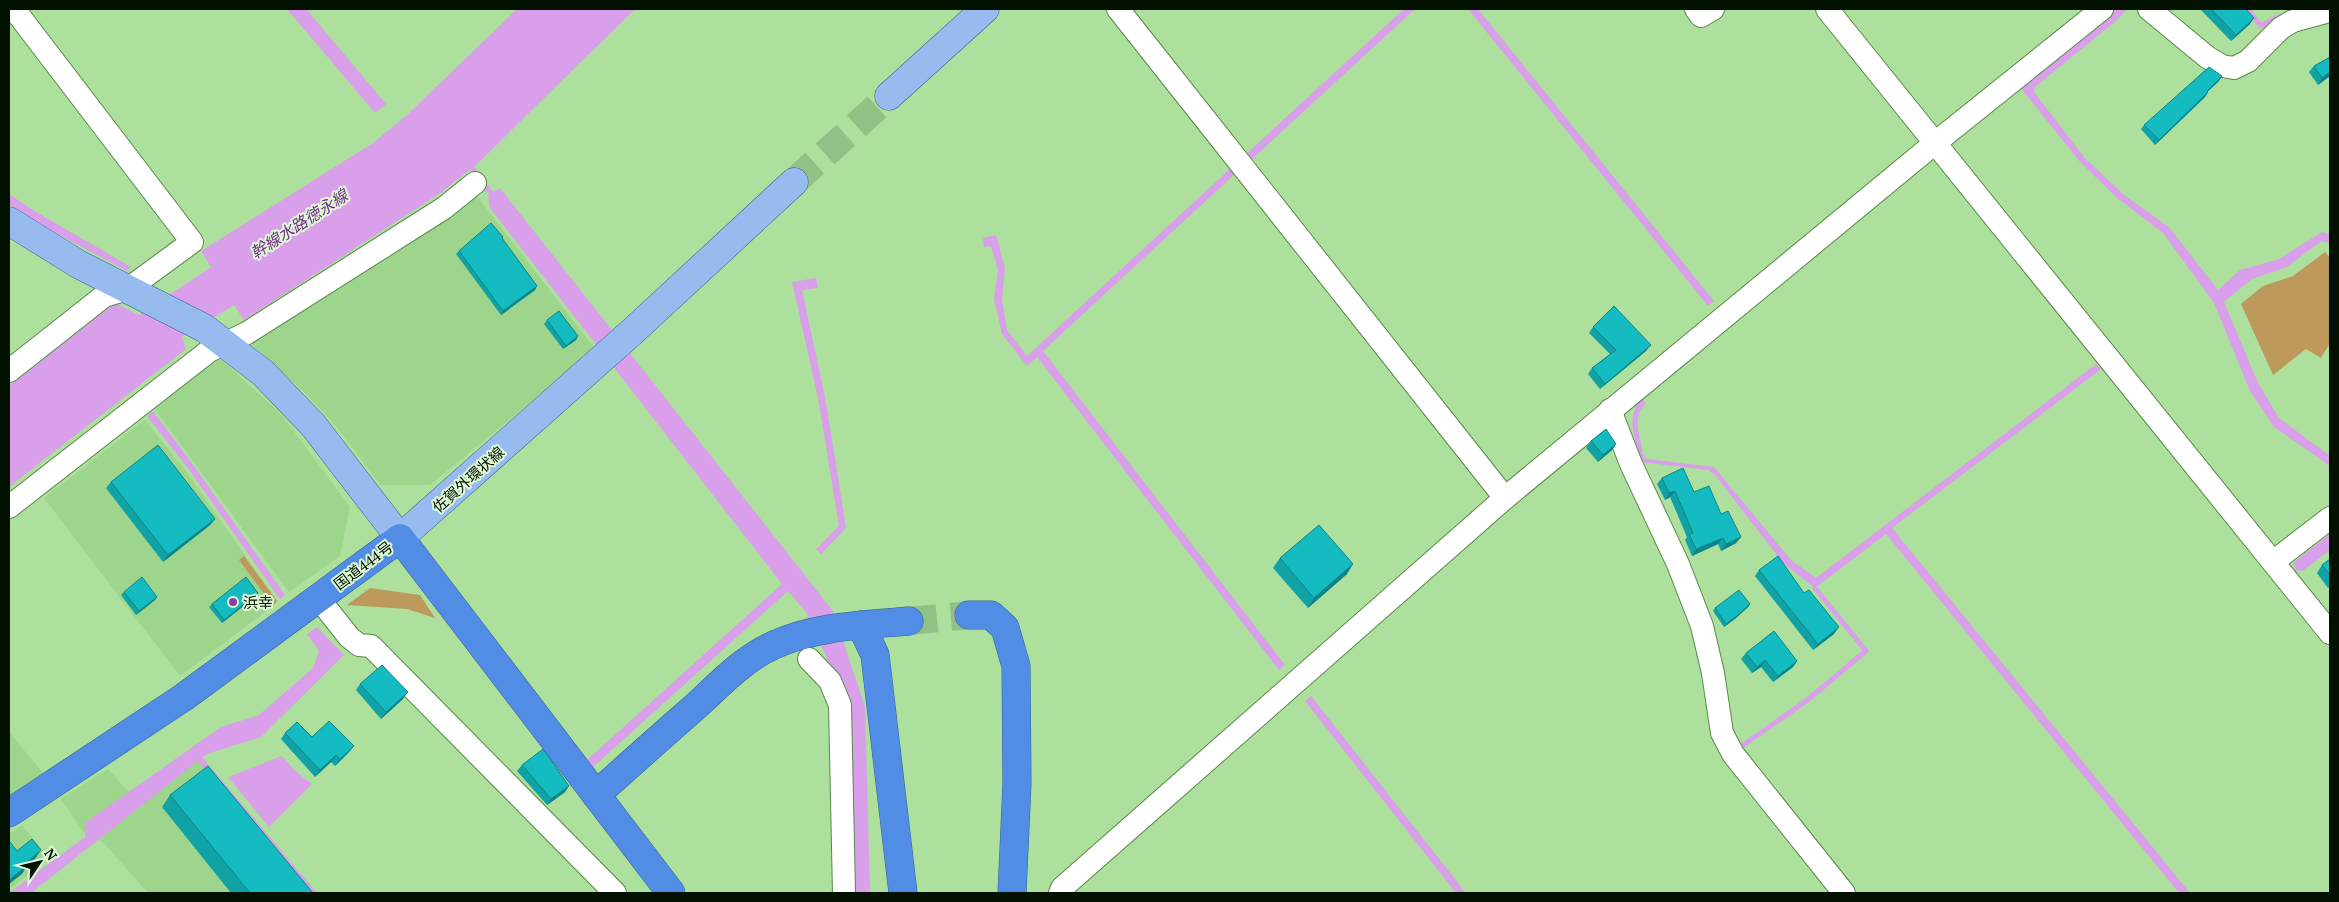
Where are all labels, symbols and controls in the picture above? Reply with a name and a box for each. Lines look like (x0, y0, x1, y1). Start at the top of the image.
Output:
water label: 幹線水路徳永線 (246, 183, 354, 264)
street label: 佐賀外環状線 (428, 441, 508, 517)
street label: 国道444号 (329, 536, 397, 594)
place label: 浜幸 (243, 592, 273, 612)
marker: 浜幸 (227, 596, 239, 608)
north arrow (15, 837, 65, 887)
text: N (40, 844, 62, 864)

